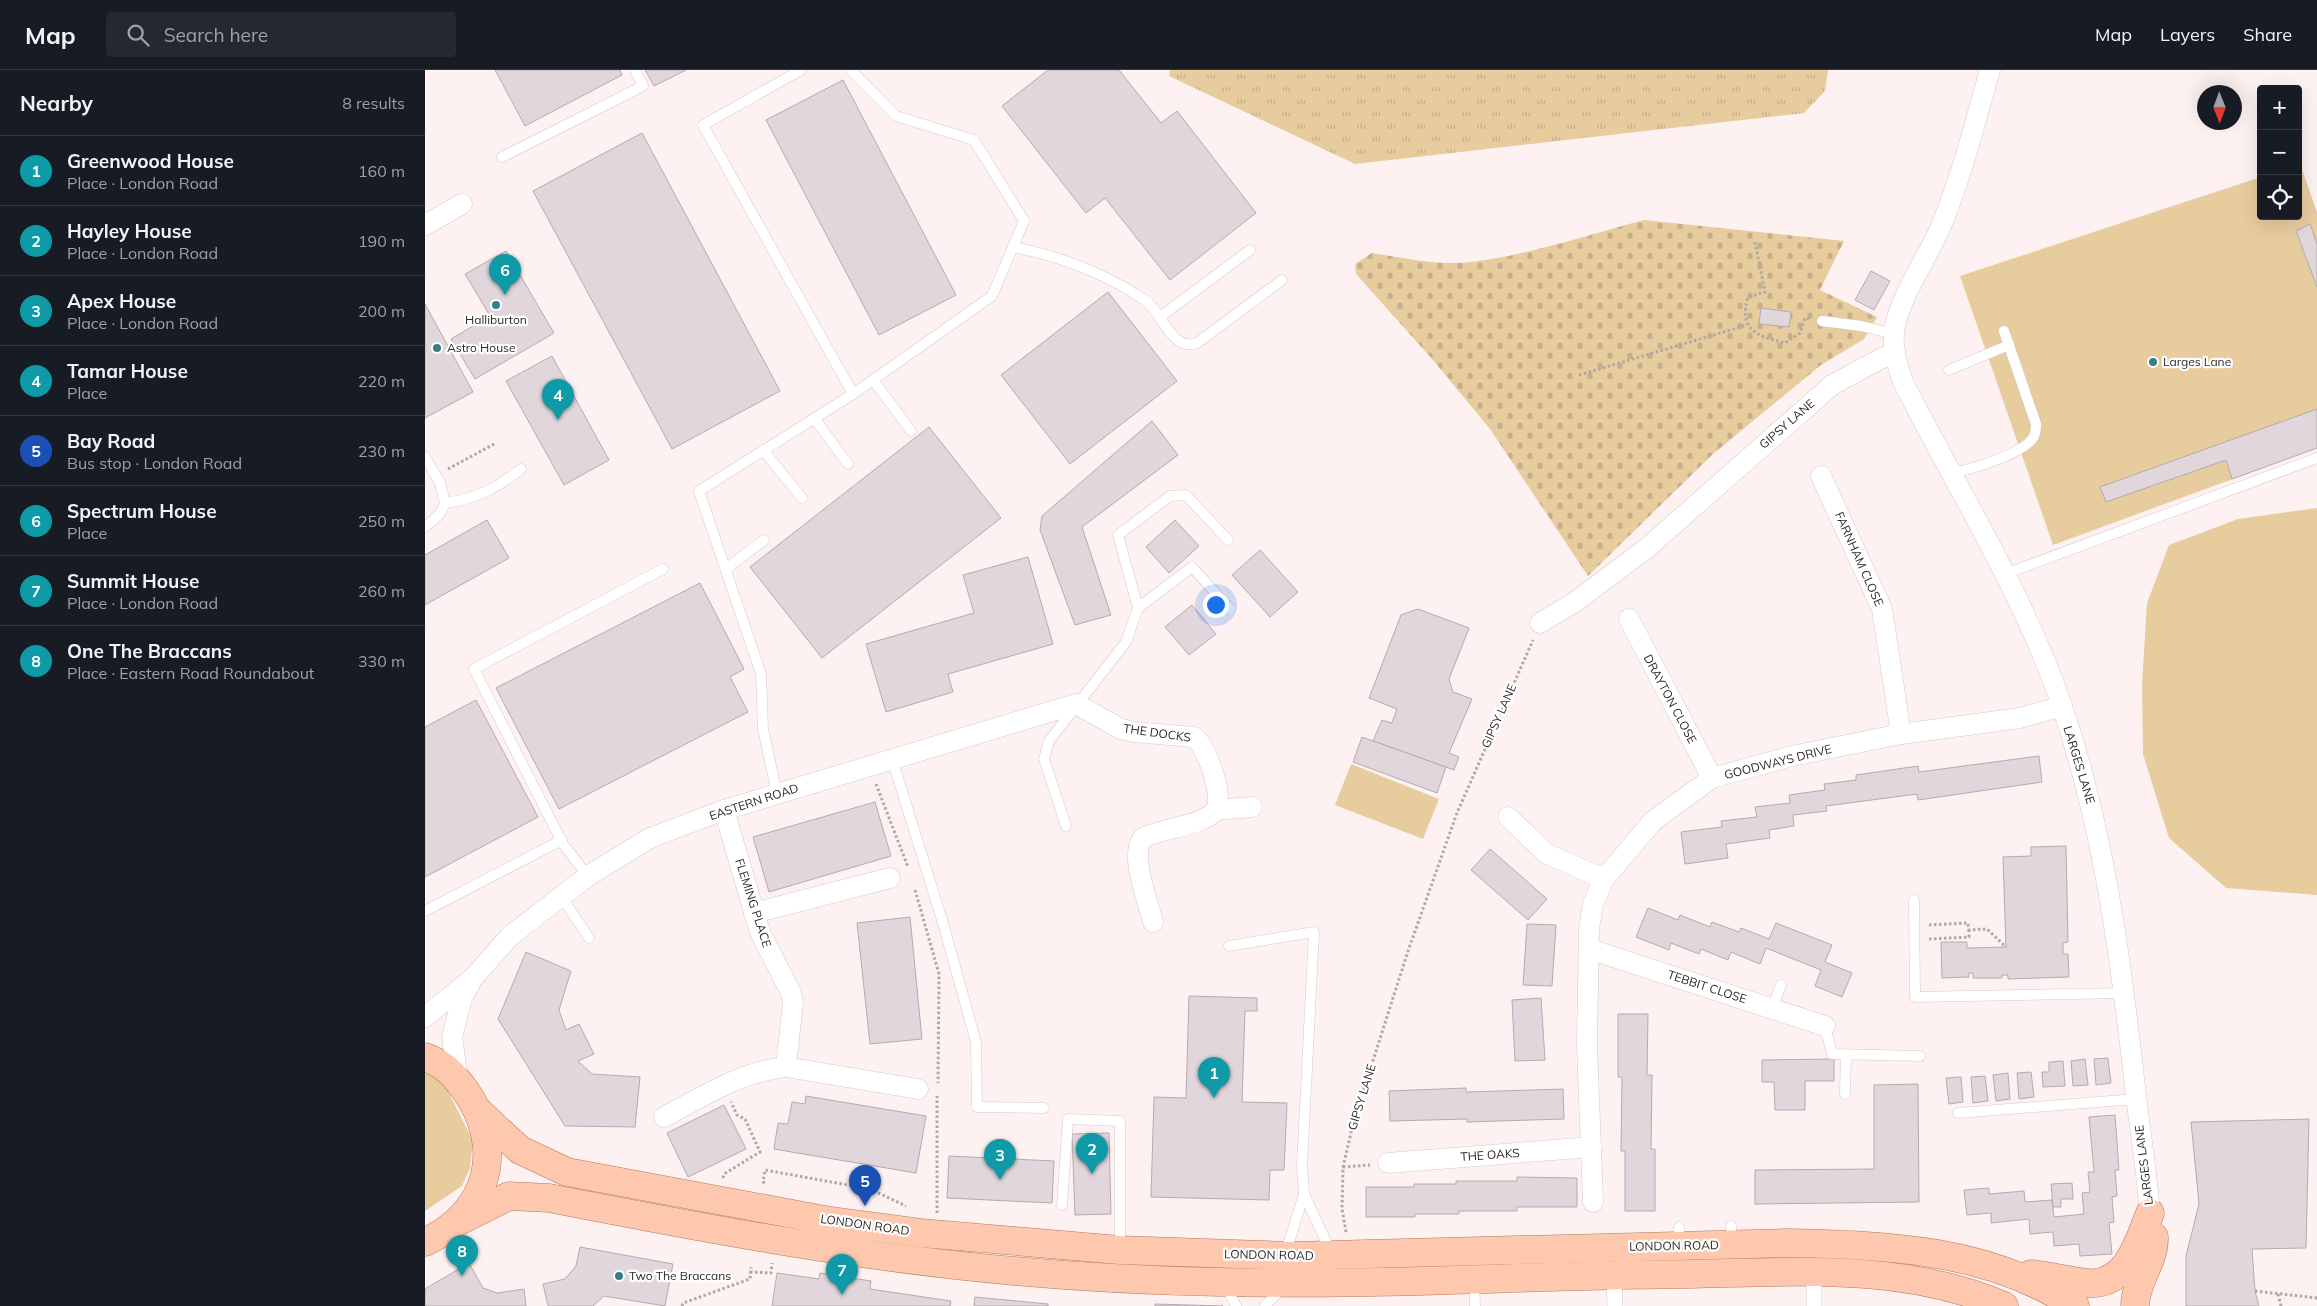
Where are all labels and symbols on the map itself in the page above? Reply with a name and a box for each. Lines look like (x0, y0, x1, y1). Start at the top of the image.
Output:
north arrow (2197, 85, 2242, 130)
pin: 6 (489, 254, 521, 295)
marker: Halliburton (490, 299, 502, 311)
place label: Halliburton (465, 312, 527, 327)
place label: Astro House (447, 340, 516, 355)
marker: Astro House (431, 342, 443, 354)
place label: Larges Lane (2163, 354, 2231, 369)
marker: Larges Lane (2147, 356, 2159, 368)
pin: 4 (542, 379, 574, 420)
street label: GIPSY LANE (1756, 395, 1817, 452)
street label: FARNHAM CLOSE (1832, 509, 1887, 608)
your location (1203, 592, 1229, 618)
street label: DRAYTON CLOSE (1641, 652, 1700, 746)
street label: GIPSY LANE (1478, 681, 1519, 750)
street label: THE DOCKS (1122, 720, 1192, 745)
street label: LARGES LANE (2060, 724, 2098, 806)
street label: GOODWAYS DRIVE (1723, 741, 1833, 782)
street label: EASTERN ROAD (707, 780, 800, 823)
street label: FLEMING PLACE (732, 856, 775, 949)
street label: TEBBIT CLOSE (1666, 967, 1749, 1006)
pin: 1 (1198, 1057, 1230, 1098)
street label: GIPSY LANE (1344, 1062, 1379, 1132)
street label: LARGES LANE (2131, 1124, 2156, 1206)
pin: 2 (1076, 1133, 1108, 1174)
pin: 3 (984, 1139, 1016, 1180)
street label: THE OAKS (1460, 1145, 1520, 1164)
pin: 5 (849, 1165, 881, 1206)
street label: LONDON ROAD (820, 1211, 911, 1238)
pin: 8 (446, 1235, 478, 1276)
street label: LONDON ROAD (1629, 1237, 1719, 1254)
street label: LONDON ROAD (1224, 1246, 1314, 1263)
pin: 7 (826, 1254, 858, 1295)
place label: Two The Braccans (629, 1268, 731, 1283)
marker: Two The Braccans (613, 1270, 625, 1282)

